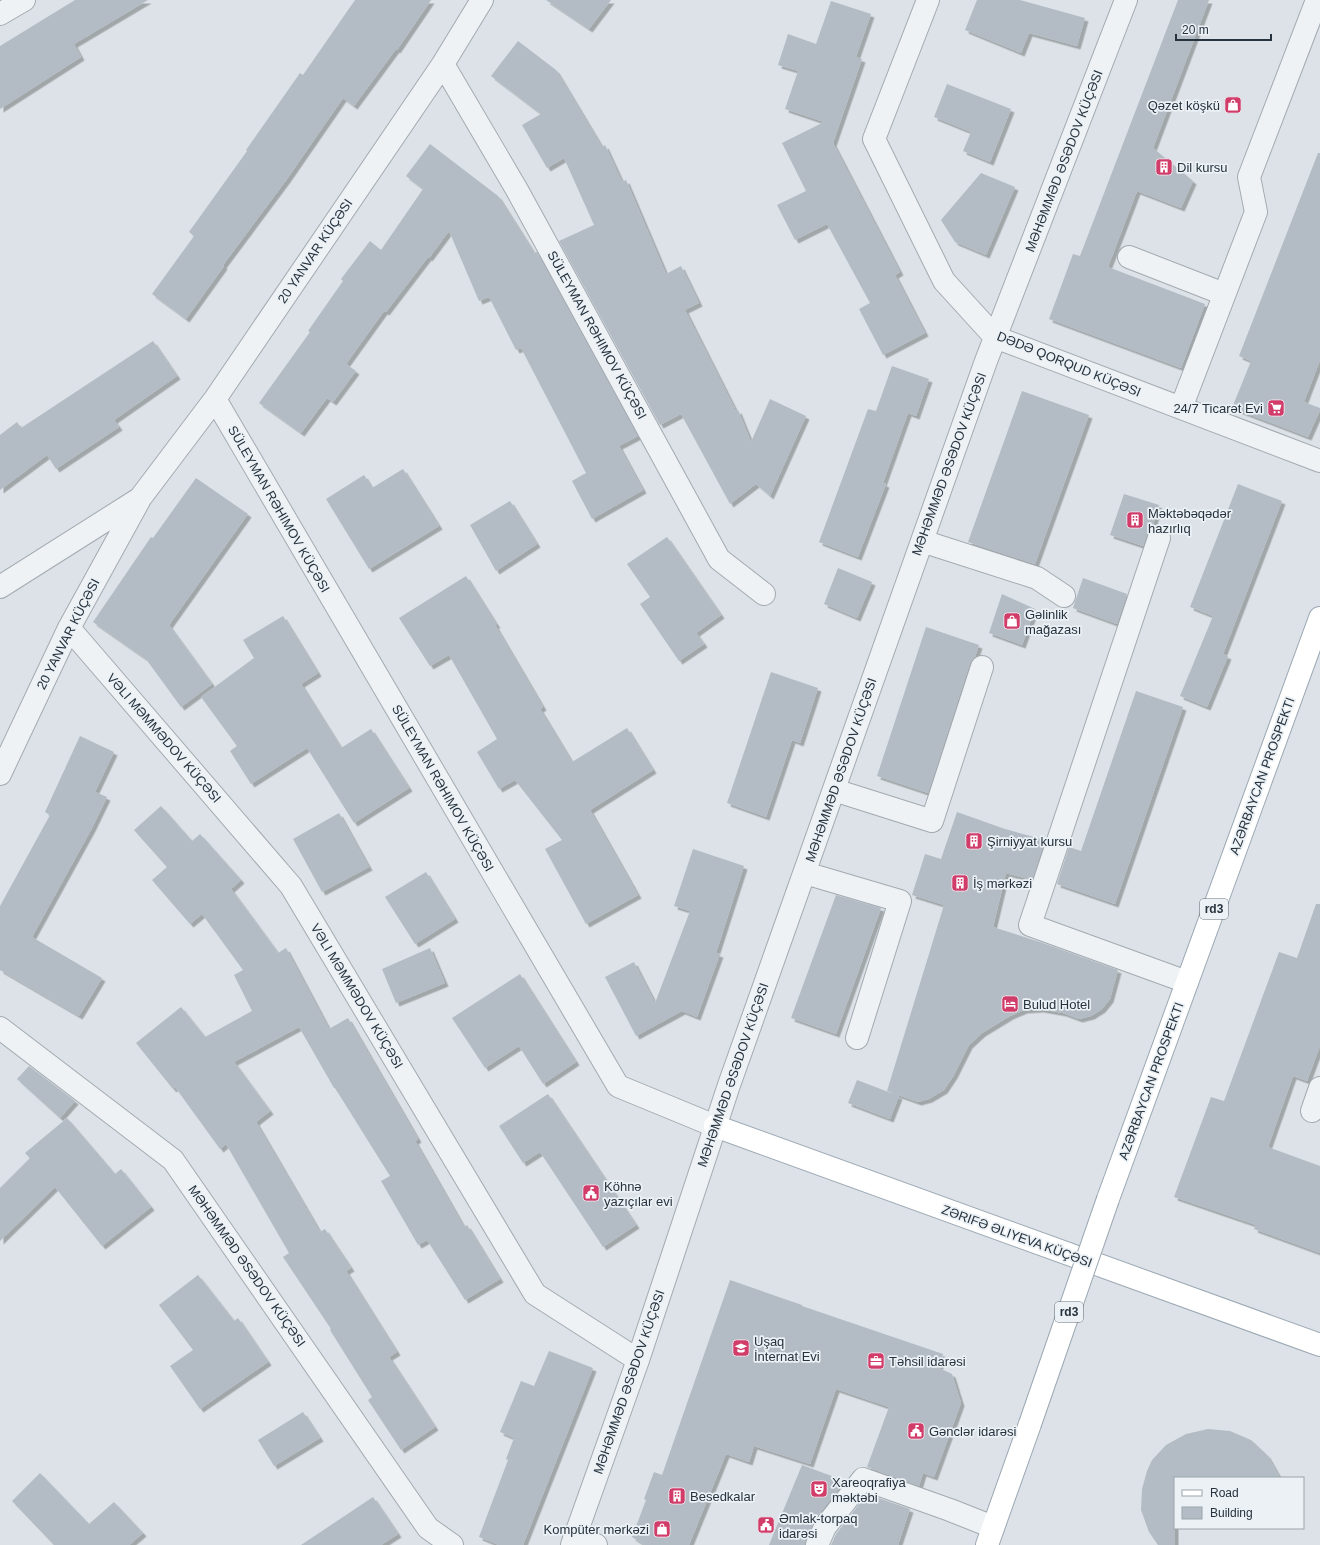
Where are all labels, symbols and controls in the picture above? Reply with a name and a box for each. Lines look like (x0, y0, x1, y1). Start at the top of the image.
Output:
scale bar (1176, 16, 1271, 42)
text: 20 m (1182, 23, 1209, 37)
street label: MƏHƏMMƏD ƏSƏDOV KÜÇƏSI (1022, 68, 1106, 254)
shop icon: Qəzet köşkü (1223, 95, 1243, 115)
place label: Qəzet köşkü (1148, 98, 1220, 113)
building icon: Dil kursu (1154, 157, 1174, 177)
place label: Dil kursu (1177, 160, 1228, 175)
street label: 20 YANVAR KÜÇƏSI (275, 196, 355, 306)
street label: SÜLEYMAN RƏHIMOV KÜÇƏSI (544, 248, 650, 422)
street label: DƏDƏ QORQUD KÜÇƏSI (995, 328, 1143, 400)
street label: MƏHƏMMƏD ƏSƏDOV KÜÇƏSI (909, 370, 989, 558)
supermarket icon: 24/7 Ticarət Evi (1266, 398, 1286, 418)
place label: 24/7 Ticarət Evi (1173, 401, 1263, 416)
street label: SÜLEYMAN RƏHIMOV KÜÇƏSI (225, 423, 333, 595)
place label: Məktəbəqədər hazırlıq (1148, 506, 1232, 536)
building icon: Məktəbəqədər hazırlıq (1125, 510, 1145, 530)
street label: 20 YANVAR KÜÇƏSI (34, 576, 102, 692)
place label: Gəlinlik mağazası (1025, 607, 1081, 637)
shop icon: Gəlinlik mağazası (1002, 611, 1022, 631)
street label: VƏLI MƏMMƏDOV KÜÇƏSI (104, 670, 224, 806)
street label: MƏHƏMMƏD ƏSƏDOV KÜÇƏSI (802, 676, 880, 864)
street label: AZƏRBAYCAN PROSPEKTI (1227, 695, 1297, 857)
street label: SÜLEYMAN RƏHIMOV KÜÇƏSI (389, 702, 497, 874)
building icon: Şirniyyat kursu (964, 831, 984, 851)
place label: Şirniyyat kursu (987, 834, 1072, 849)
building icon: İş mərkəzi (950, 873, 970, 893)
place label: İş mərkəzi (973, 876, 1032, 891)
road number: rd3 (1200, 899, 1228, 919)
street label: VƏLI MƏMMƏDOV KÜÇƏSI (308, 921, 406, 1071)
street label: MƏHƏMMƏD ƏSƏDOV KÜÇƏSI (694, 981, 772, 1169)
hotel icon: Bulud Hotel (1000, 994, 1020, 1014)
place label: Bulud Hotel (1023, 997, 1090, 1012)
street label: AZƏRBAYCAN PROSPEKTI (1116, 1000, 1186, 1162)
place label: Köhnə yazıçılar evi (604, 1179, 673, 1209)
street label: MƏHƏMMƏD ƏSƏDOV KÜÇƏSI (185, 1182, 309, 1350)
public building icon: Köhnə yazıçılar evi (581, 1183, 601, 1203)
street label: ZƏRIFƏ ƏLIYEVA KÜÇƏSI (940, 1202, 1094, 1270)
street label: MƏHƏMMƏD ƏSƏDOV KÜÇƏSI (590, 1288, 668, 1476)
road number: rd3 (1055, 1302, 1083, 1322)
place label: Uşaq İnternat Evi (754, 1334, 820, 1364)
school or university icon: Uşaq İnternat Evi (731, 1338, 751, 1358)
office icon: Təhsil idarəsi (866, 1351, 886, 1371)
place label: Təhsil idarəsi (889, 1354, 966, 1369)
public building icon: Gənclər idarəsi (906, 1421, 926, 1441)
place label: Gənclər idarəsi (929, 1424, 1017, 1439)
place label: Xareoqrafiya məktəbi (832, 1475, 906, 1505)
legend (1174, 1477, 1304, 1529)
theatre icon: Xareoqrafiya məktəbi (809, 1479, 829, 1499)
building icon: Besedkalar (667, 1486, 687, 1506)
text: Road (1210, 1486, 1239, 1500)
place label: Besedkalar (690, 1489, 756, 1504)
text: Building (1210, 1506, 1253, 1520)
place label: Əmlak-torpaq idarəsi (779, 1511, 857, 1541)
public building icon: Əmlak-torpaq idarəsi (756, 1515, 776, 1535)
shop icon: Kompüter mərkəzi (652, 1519, 672, 1539)
place label: Kompüter mərkəzi (544, 1522, 649, 1537)

